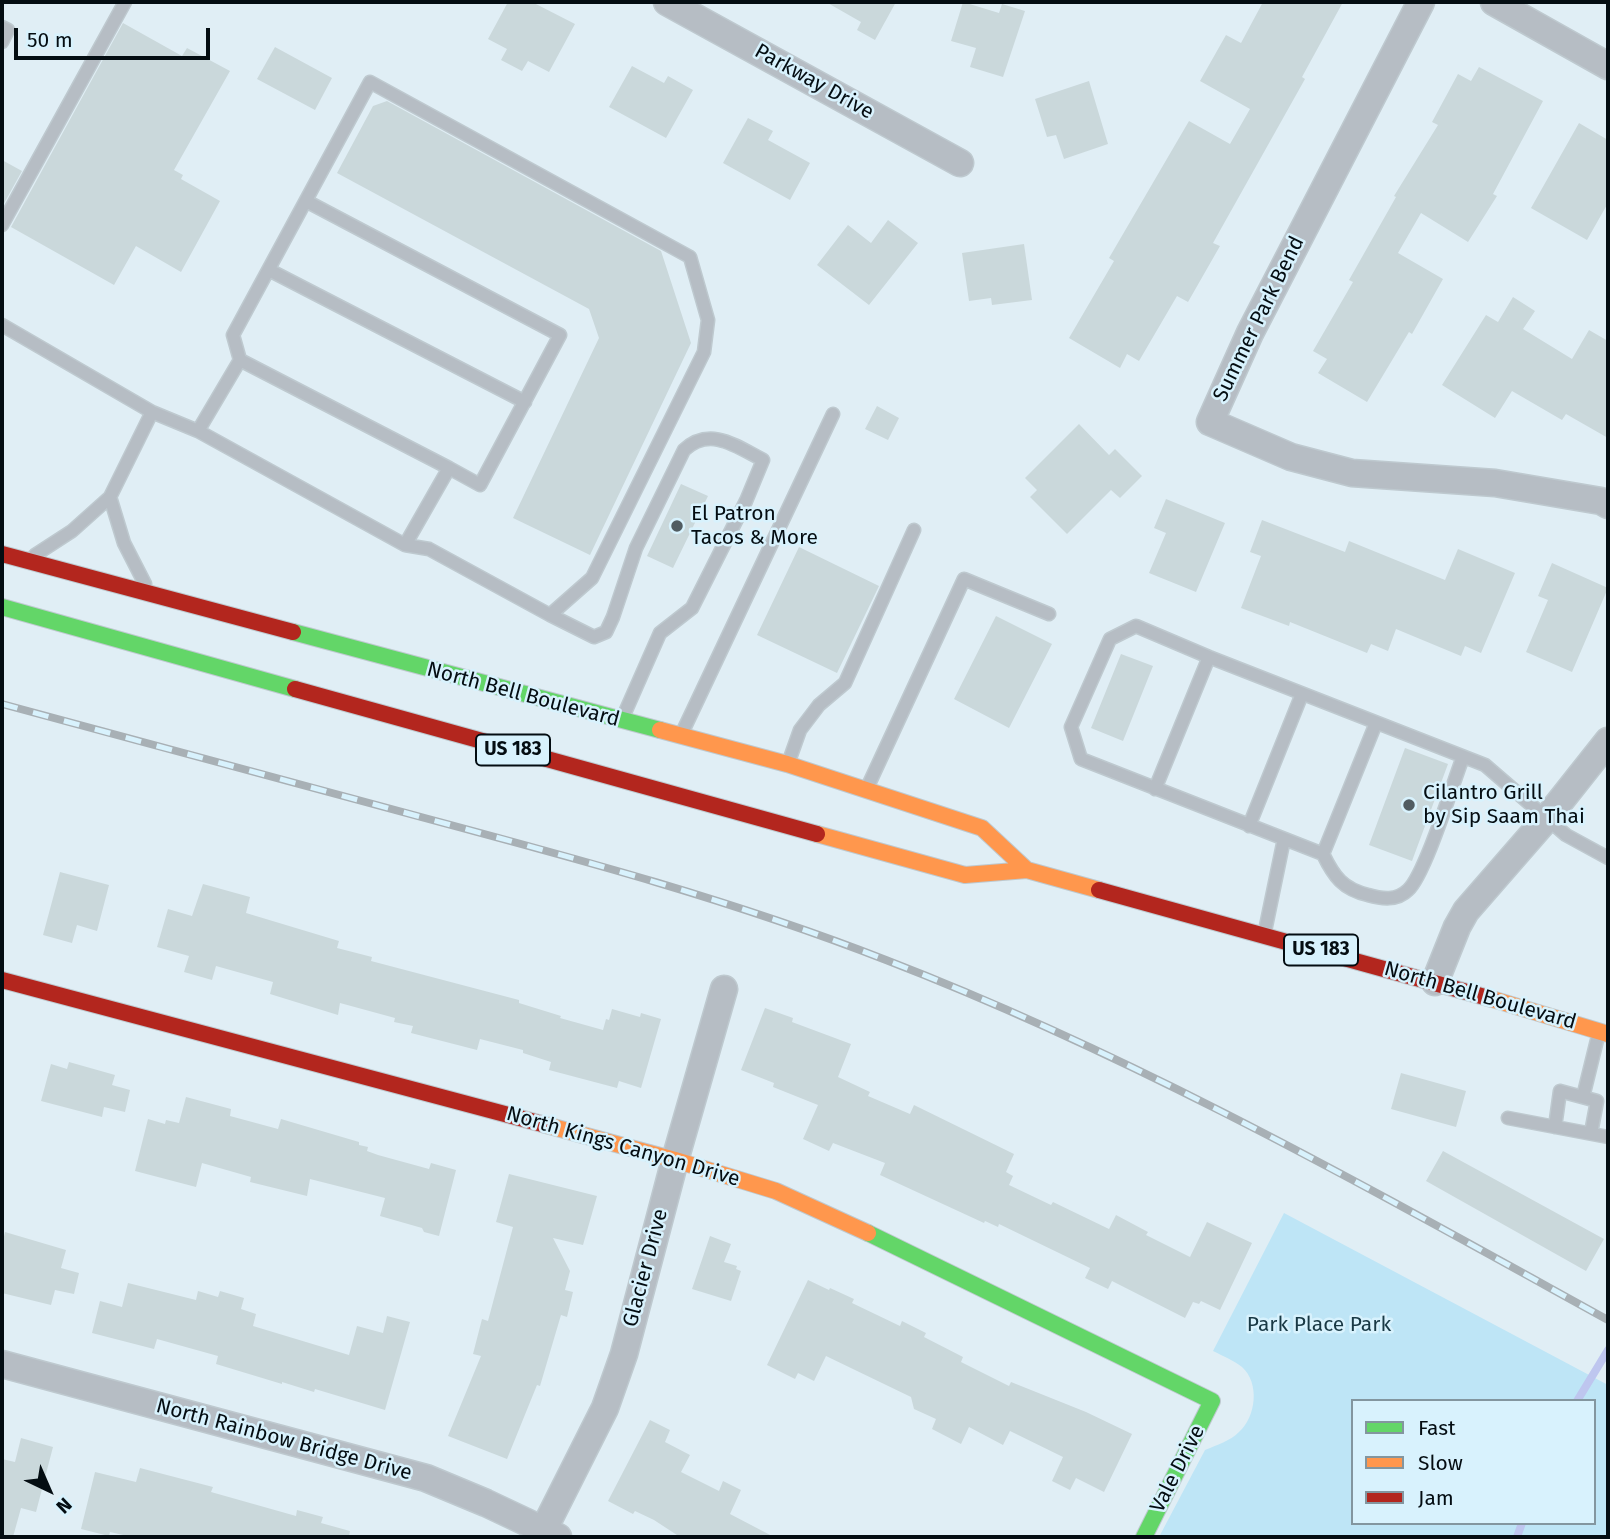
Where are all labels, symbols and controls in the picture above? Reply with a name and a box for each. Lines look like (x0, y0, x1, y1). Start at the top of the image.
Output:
scale bar (18, 14, 214, 58)
text: 50 m (27, 27, 73, 53)
street label: Parkway Drive (750, 39, 878, 125)
street label: Summer Park Bend (1208, 232, 1310, 406)
place label: El Patron Tacos & More (691, 501, 818, 551)
marker: El Patron Tacos & More (669, 518, 685, 534)
street label: North Bell Boulevard (424, 657, 622, 733)
road number: US 183 (476, 734, 550, 765)
place label: Cilantro Grill by Sip Saam Thai (1423, 780, 1585, 830)
marker: Cilantro Grill by Sip Saam Thai (1401, 797, 1417, 813)
road number: US 183 (1284, 934, 1358, 966)
street label: North Bell Boulevard (1381, 957, 1579, 1035)
street label: North Kings Canyon Drive (503, 1102, 743, 1192)
street label: Glacier Drive (618, 1206, 674, 1330)
park label: Park Place Park (1247, 1312, 1391, 1338)
street label: North Rainbow Bridge Drive (153, 1394, 415, 1486)
legend (1351, 1399, 1596, 1525)
text: Fast (1418, 1415, 1456, 1441)
street label: Vale Drive (1145, 1421, 1211, 1517)
text: Slow (1418, 1450, 1463, 1476)
north arrow (14, 1455, 84, 1525)
text: Jam (1418, 1485, 1454, 1511)
text: N (51, 1493, 76, 1518)

